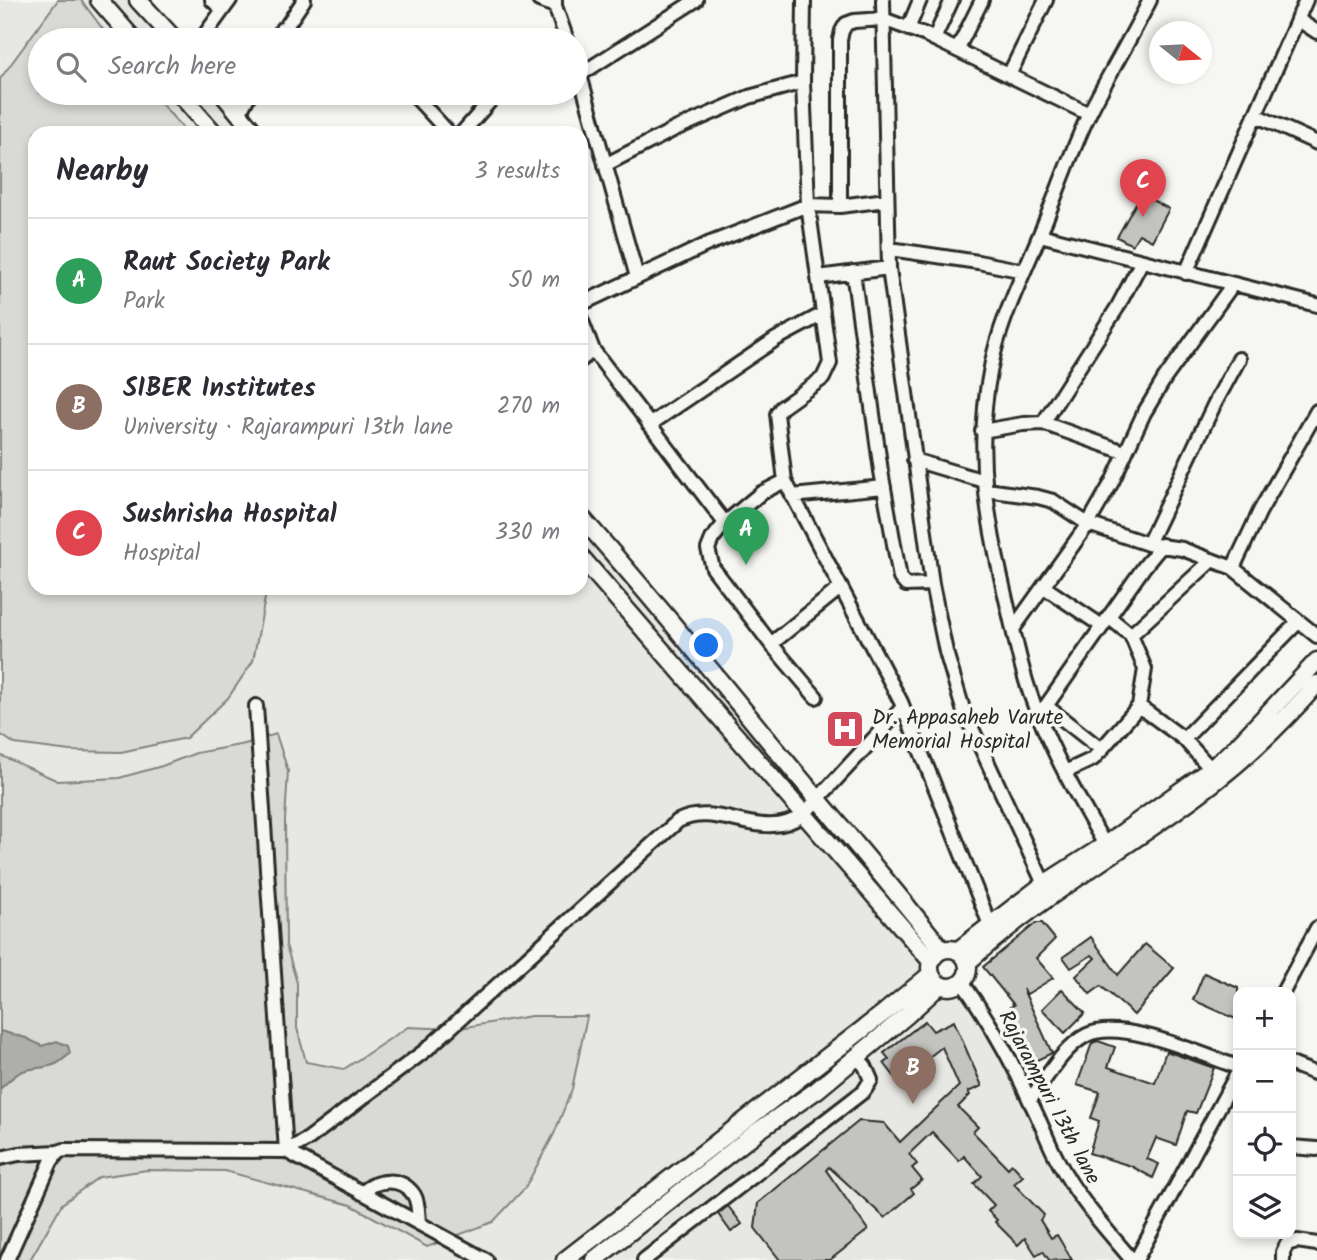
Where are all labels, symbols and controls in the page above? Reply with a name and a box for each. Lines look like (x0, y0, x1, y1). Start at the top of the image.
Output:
north arrow (1149, 21, 1212, 84)
search box (28, 28, 588, 105)
text: Search here (108, 46, 236, 88)
icon: search (52, 48, 90, 86)
text: Nearby (56, 148, 148, 196)
text: 3 results (474, 154, 560, 190)
pin: C (1120, 159, 1166, 217)
text: Raut Society Park (123, 242, 330, 284)
text: A (72, 263, 86, 299)
text: 50 m (509, 263, 560, 299)
text: Park (123, 284, 165, 320)
text: SIBER Institutes (123, 368, 316, 410)
text: B (72, 389, 86, 425)
text: 270 m (497, 389, 560, 425)
text: University · Rajarampuri 13th lane (123, 410, 453, 446)
text: Sushrisha Hospital (123, 494, 337, 536)
pin: A (723, 507, 769, 565)
text: C (72, 515, 86, 551)
text: 330 m (495, 515, 560, 551)
text: Hospital (123, 536, 200, 572)
your location (689, 628, 723, 662)
place label: Dr. Appasaheb Varute Memorial Hospital (872, 702, 1064, 759)
hospital icon: Dr. Appasaheb Varute Memorial Hospital (824, 708, 866, 750)
map controls (1233, 987, 1296, 1239)
button: + (1233, 987, 1296, 1050)
street label: Rajarampuri 13th lane (989, 1005, 1109, 1191)
pin: B (890, 1046, 936, 1104)
button: − (1233, 1050, 1296, 1113)
button: locate (1233, 1113, 1296, 1176)
button: layers (1233, 1176, 1296, 1239)

